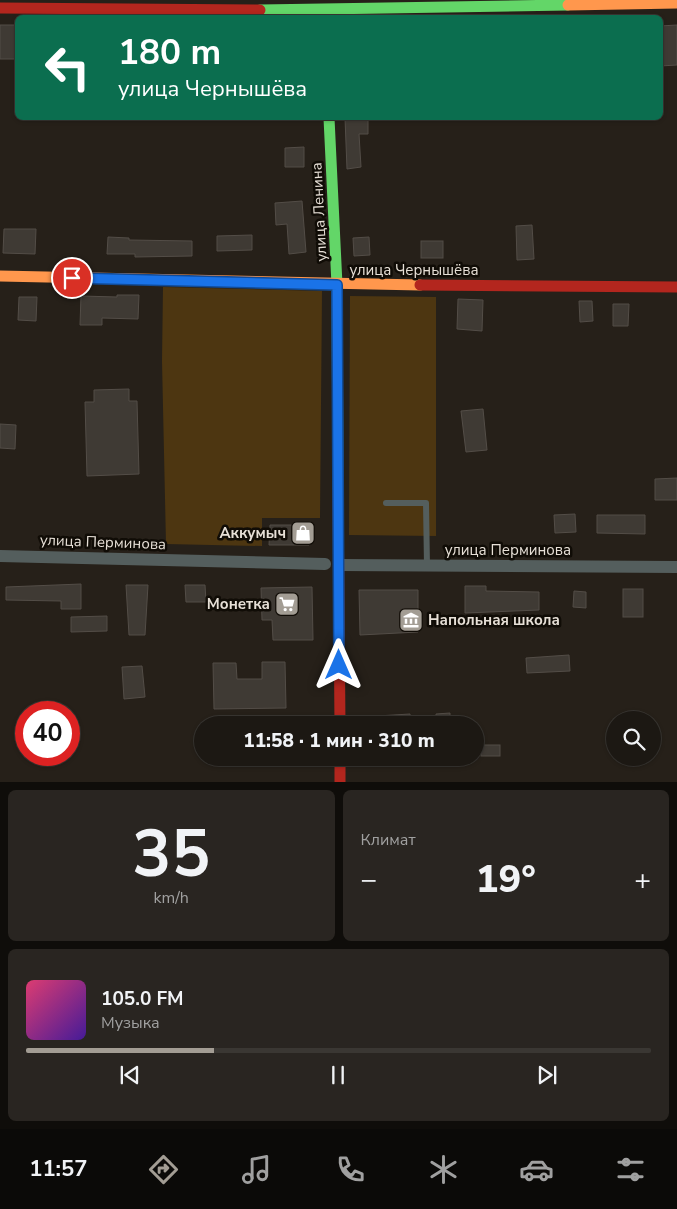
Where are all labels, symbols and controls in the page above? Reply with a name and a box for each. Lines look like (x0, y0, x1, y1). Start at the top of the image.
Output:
text: 180 m (118, 29, 221, 76)
icon: left (35, 35, 100, 100)
text: улица Чернышёва (118, 74, 307, 104)
street label: улица Ленина (306, 162, 332, 262)
pin (51, 257, 93, 299)
street label: улица Чернышёва (349, 260, 479, 280)
icon: arrive (58, 264, 86, 292)
shop icon: Аккумыч (290, 520, 316, 546)
place label: Аккумыч (219, 523, 286, 543)
street label: улица Перминова (40, 530, 166, 554)
street label: улица Перминова (445, 540, 571, 560)
supermarket icon: Монетка (274, 591, 300, 617)
place label: Монетка (207, 594, 270, 614)
museum icon: Напольная школа (398, 607, 424, 633)
place label: Напольная школа (428, 610, 560, 630)
position arrow (312, 638, 364, 690)
speed limit sign: 40 (15, 701, 80, 766)
map controls (606, 711, 661, 766)
button: search (606, 711, 661, 766)
text: 11:58 · 1 мин · 310 m (243, 728, 435, 754)
text: 35 (132, 810, 210, 899)
text: Климат (361, 829, 416, 851)
text: 19° (476, 854, 536, 905)
text: − (361, 861, 377, 899)
text: + (634, 861, 651, 899)
text: km/h (154, 887, 189, 909)
text: 105.0 FM (101, 986, 184, 1012)
text: Музыка (101, 1012, 160, 1034)
icon: previous (116, 1061, 144, 1089)
icon: pause (324, 1061, 352, 1089)
icon: next (533, 1061, 561, 1089)
icon: directions (146, 1152, 181, 1187)
icon: music (239, 1152, 274, 1187)
icon: phone (333, 1152, 368, 1187)
icon: climate (426, 1152, 461, 1187)
icon: car (519, 1152, 554, 1187)
icon: filters (613, 1152, 648, 1187)
text: 11:57 (29, 1154, 87, 1184)

